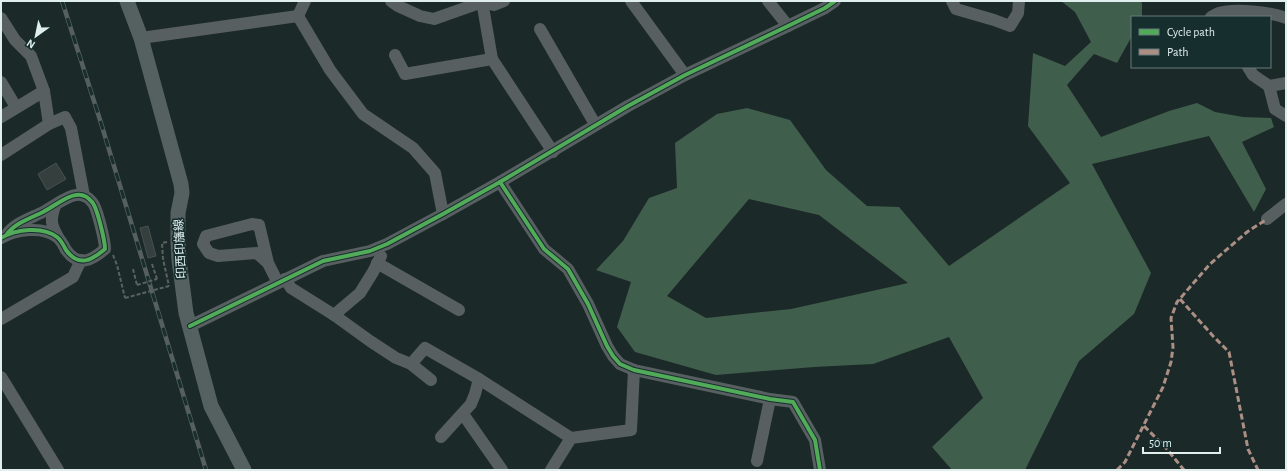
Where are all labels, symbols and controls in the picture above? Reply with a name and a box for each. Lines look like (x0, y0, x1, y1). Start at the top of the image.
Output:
north arrow (16, 16, 56, 56)
legend (1131, 16, 1271, 68)
text: Cycle path (1167, 26, 1215, 39)
text: N (25, 37, 37, 51)
text: Path (1167, 46, 1189, 58)
street label: 印西印旛線 (171, 219, 188, 279)
scale bar (1143, 429, 1220, 455)
text: 50 m (1149, 437, 1172, 449)

